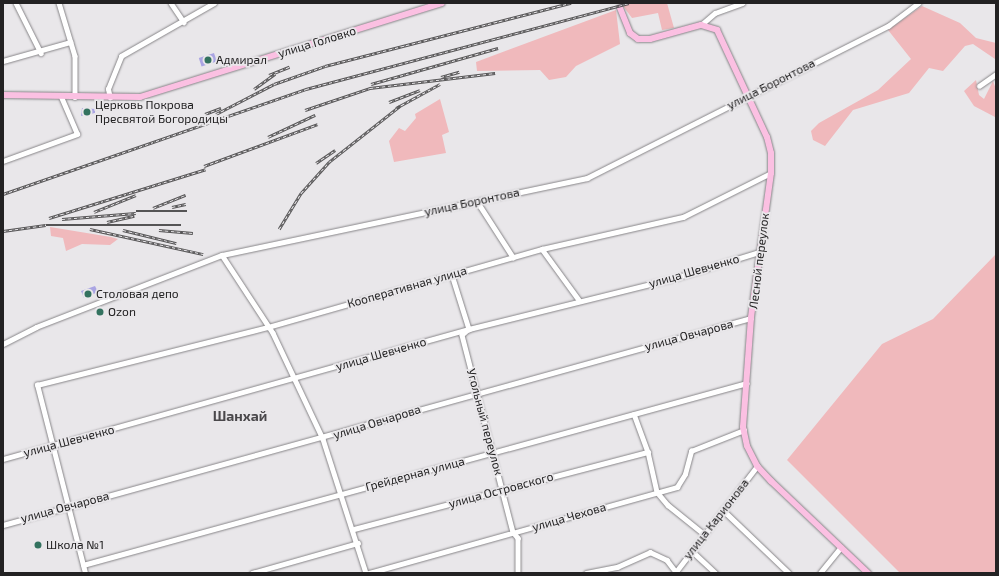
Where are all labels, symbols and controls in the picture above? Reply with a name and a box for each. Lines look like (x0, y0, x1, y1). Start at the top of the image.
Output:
street label: улица Головко (276, 23, 358, 61)
place label: Адмирал (216, 53, 267, 67)
marker: Адмирал (203, 55, 213, 65)
street label: улица Боронтова (725, 56, 817, 112)
place label: Церковь Покрова Пресвятой Богородицы (95, 98, 228, 126)
marker: Церковь Покрова Пресвятой Богородицы (82, 107, 92, 117)
street label: улица Боронтова (423, 185, 521, 219)
street label: Лесной переулок (746, 212, 772, 310)
street label: улица Шевченко (647, 251, 741, 291)
street label: Кооперативная улица (346, 263, 468, 311)
place label: Столовая депо (96, 287, 179, 301)
marker: Столовая депо (83, 289, 93, 299)
place label: Ozon (108, 305, 136, 319)
marker: Ozon (95, 307, 105, 317)
street label: улица Овчарова (643, 316, 735, 354)
street label: улица Шевченко (334, 334, 428, 374)
street label: Угольный переулок (464, 367, 506, 477)
street label: улица Овчарова (331, 402, 423, 442)
district label: Шанхай (213, 408, 267, 424)
street label: улица Шевченко (22, 422, 116, 460)
street label: Грейдерная улица (364, 454, 466, 494)
street label: улица Островского (447, 469, 555, 511)
street label: улица Карионова (680, 476, 752, 562)
street label: улица Овчарова (19, 488, 111, 526)
street label: улица Чехова (530, 500, 608, 534)
place label: Школа №1 (46, 538, 104, 552)
marker: Школа №1 (33, 540, 43, 550)

